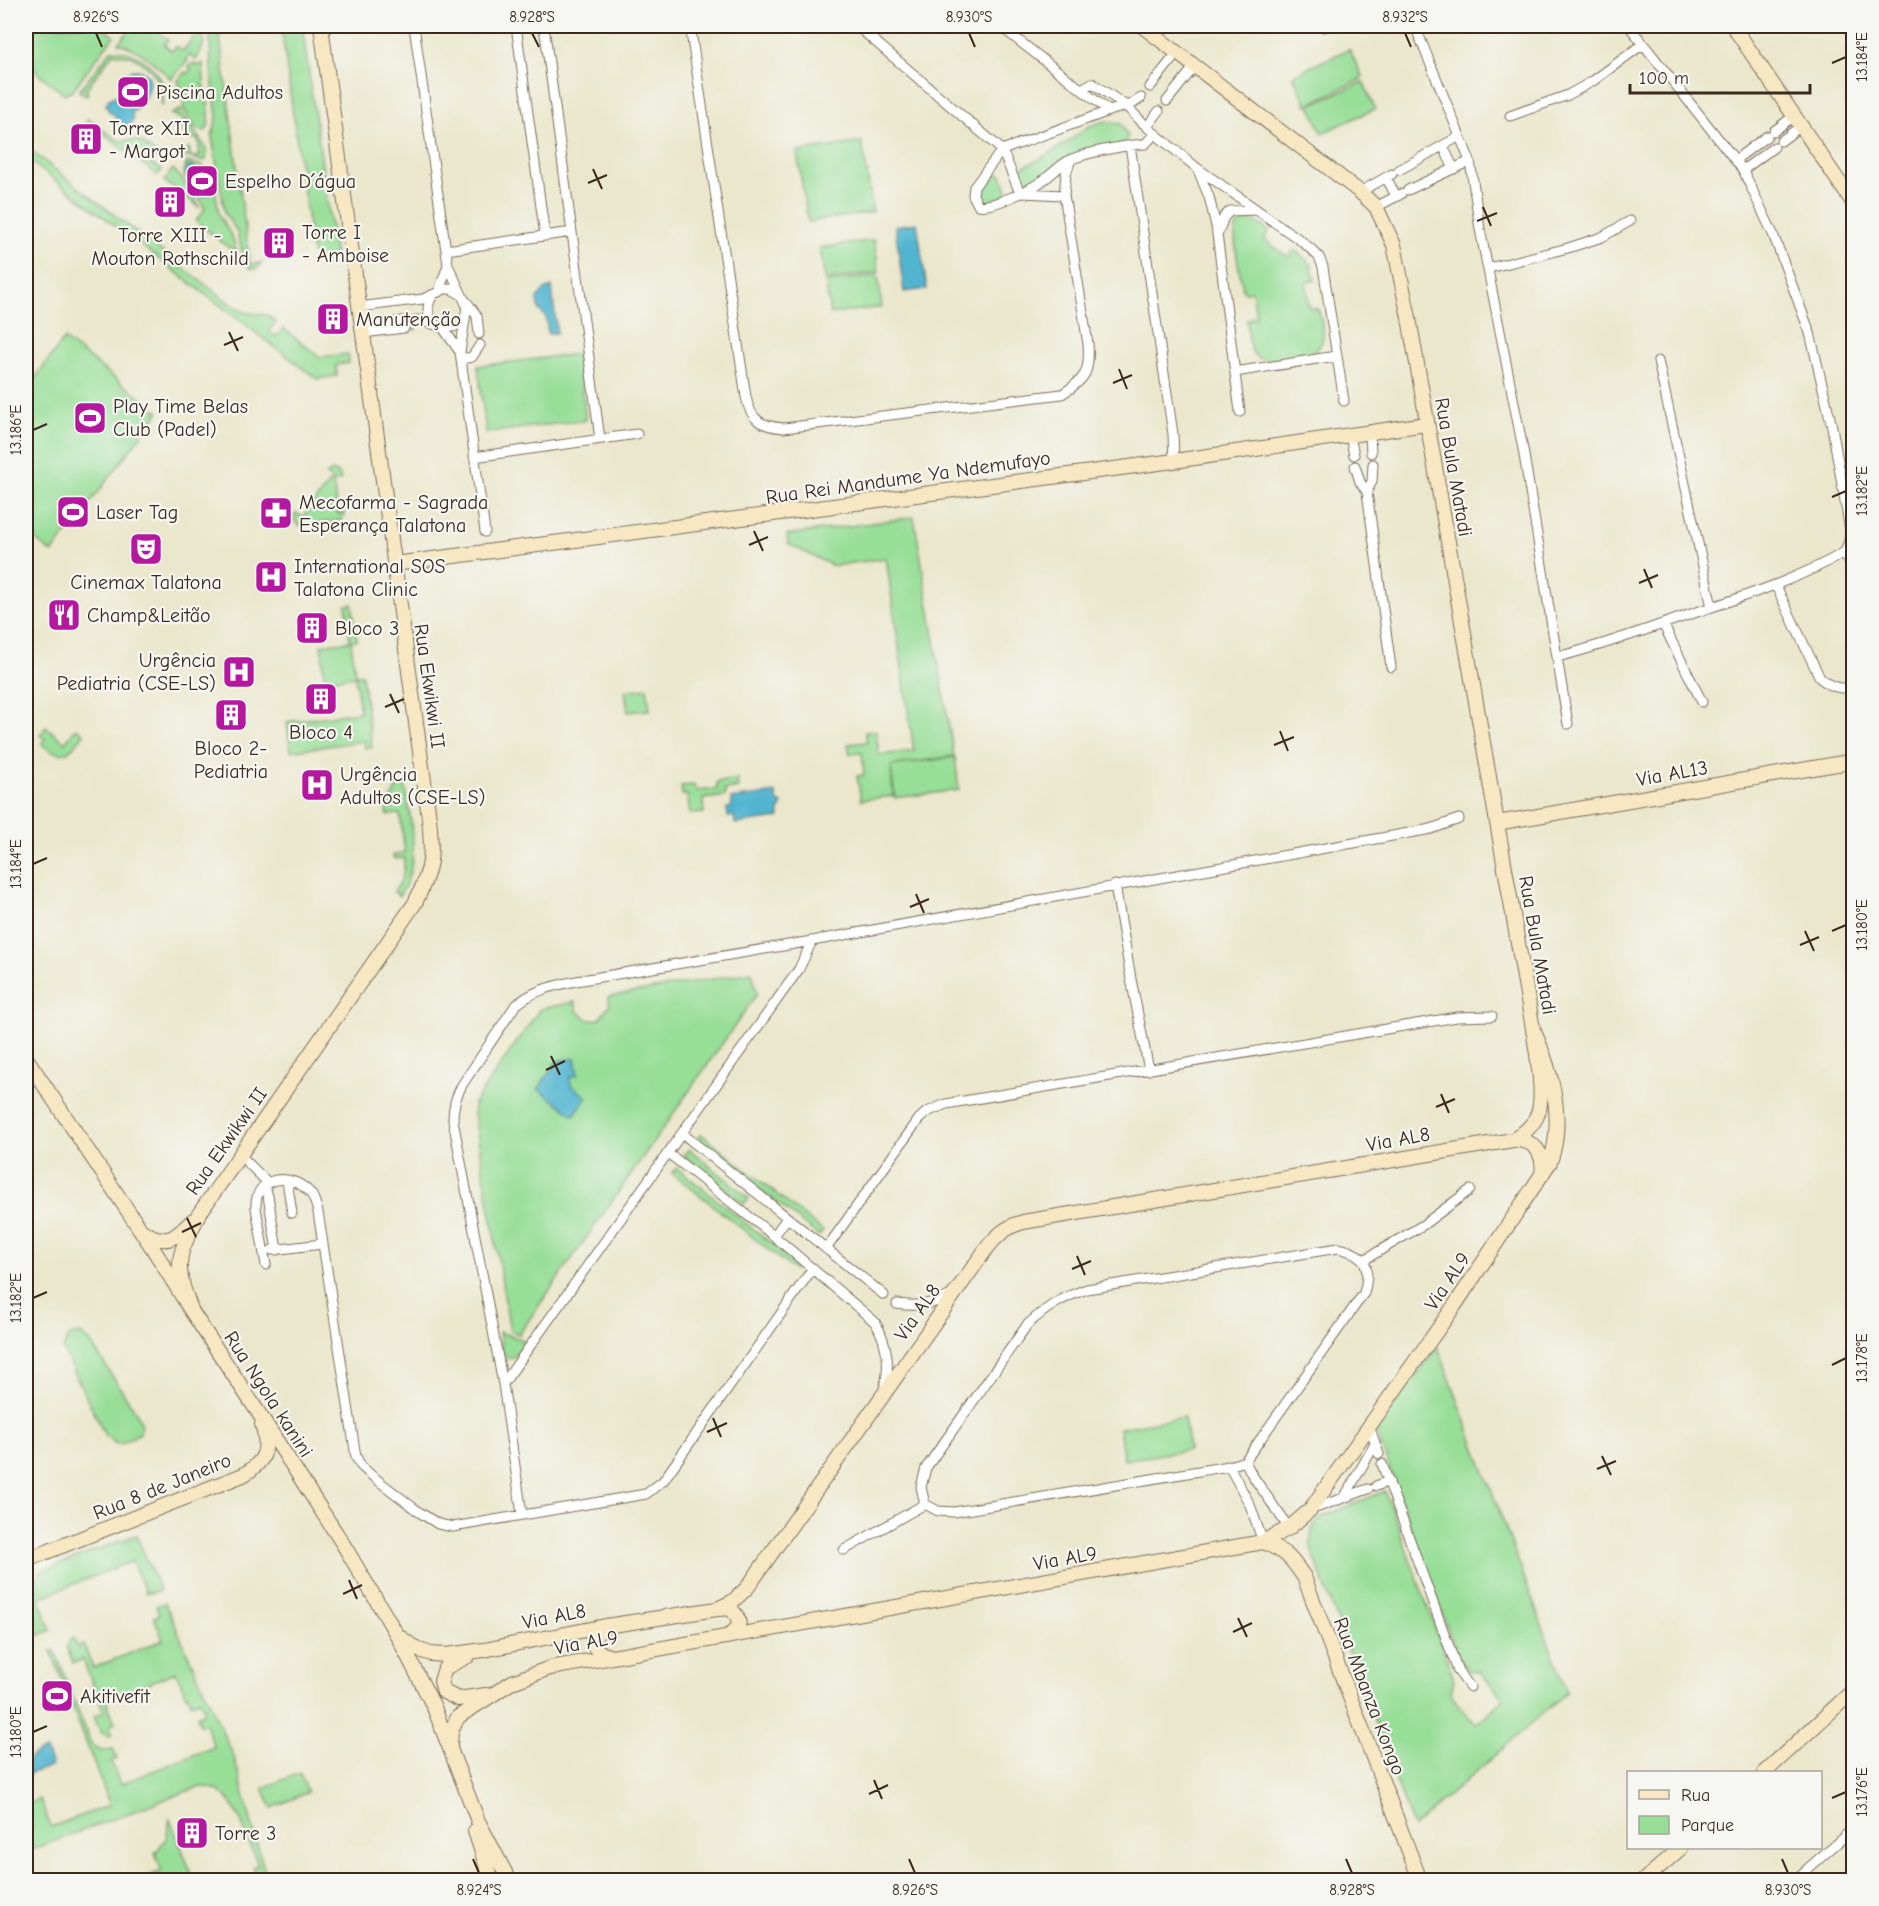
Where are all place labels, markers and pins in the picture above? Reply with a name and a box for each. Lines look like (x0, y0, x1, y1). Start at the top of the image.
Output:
sports icon: Piscina Adultos (115, 74, 151, 110)
place label: Piscina Adultos (156, 81, 283, 104)
place label: Torre XII - Margot (109, 117, 190, 163)
building icon: Torre XII - Margot (68, 121, 104, 157)
sports icon: Espelho D´água (184, 163, 220, 199)
place label: Espelho D´água (225, 170, 356, 193)
building icon: Torre XIII - Mouton Rothschild (152, 184, 188, 220)
place label: Torre I - Amboise (302, 221, 389, 267)
place label: Torre XIII - Mouton Rothschild (91, 224, 249, 270)
building icon: Torre I - Amboise (261, 225, 297, 261)
building icon: Manutenção (315, 301, 351, 337)
place label: Manutenção (356, 308, 461, 331)
place label: Play Time Belas Club (Padel) (113, 395, 248, 441)
sports icon: Play Time Belas Club (Padel) (72, 400, 108, 436)
place label: Mecofarma - Sagrada Esperança Talatona (299, 491, 488, 537)
sports icon: Laser Tag (55, 494, 91, 530)
pharmacy icon: Mecofarma - Sagrada Esperança Talatona (258, 495, 294, 531)
place label: Laser Tag (96, 501, 178, 524)
theatre icon: Cinemax Talatona (128, 531, 164, 567)
place label: International SOS Talatona Clinic (294, 555, 446, 601)
hospital icon: International SOS Talatona Clinic (253, 559, 289, 595)
place label: Cinemax Talatona (70, 571, 222, 594)
restaurant icon: Champ&Leitão (46, 597, 82, 633)
place label: Champ&Leitão (87, 604, 211, 627)
building icon: Bloco 3 (294, 610, 330, 646)
place label: Bloco 3 (335, 617, 399, 640)
place label: Urgência Pediatria (CSE-LS) (57, 649, 216, 695)
hospital icon: Urgência Pediatria (CSE-LS) (221, 654, 257, 690)
building icon: Bloco 4 (303, 681, 339, 717)
building icon: Bloco 2- Pediatria (213, 697, 249, 733)
place label: Bloco 4 (289, 721, 353, 744)
place label: Bloco 2- Pediatria (194, 737, 268, 783)
place label: Urgência Adultos (CSE-LS) (340, 763, 486, 809)
hospital icon: Urgência Adultos (CSE-LS) (299, 767, 335, 803)
sports icon: Akitivefit (39, 1678, 75, 1714)
place label: Akitivefit (80, 1685, 151, 1708)
building icon: Torre 3 (174, 1815, 210, 1851)
place label: Torre 3 (215, 1822, 276, 1845)

